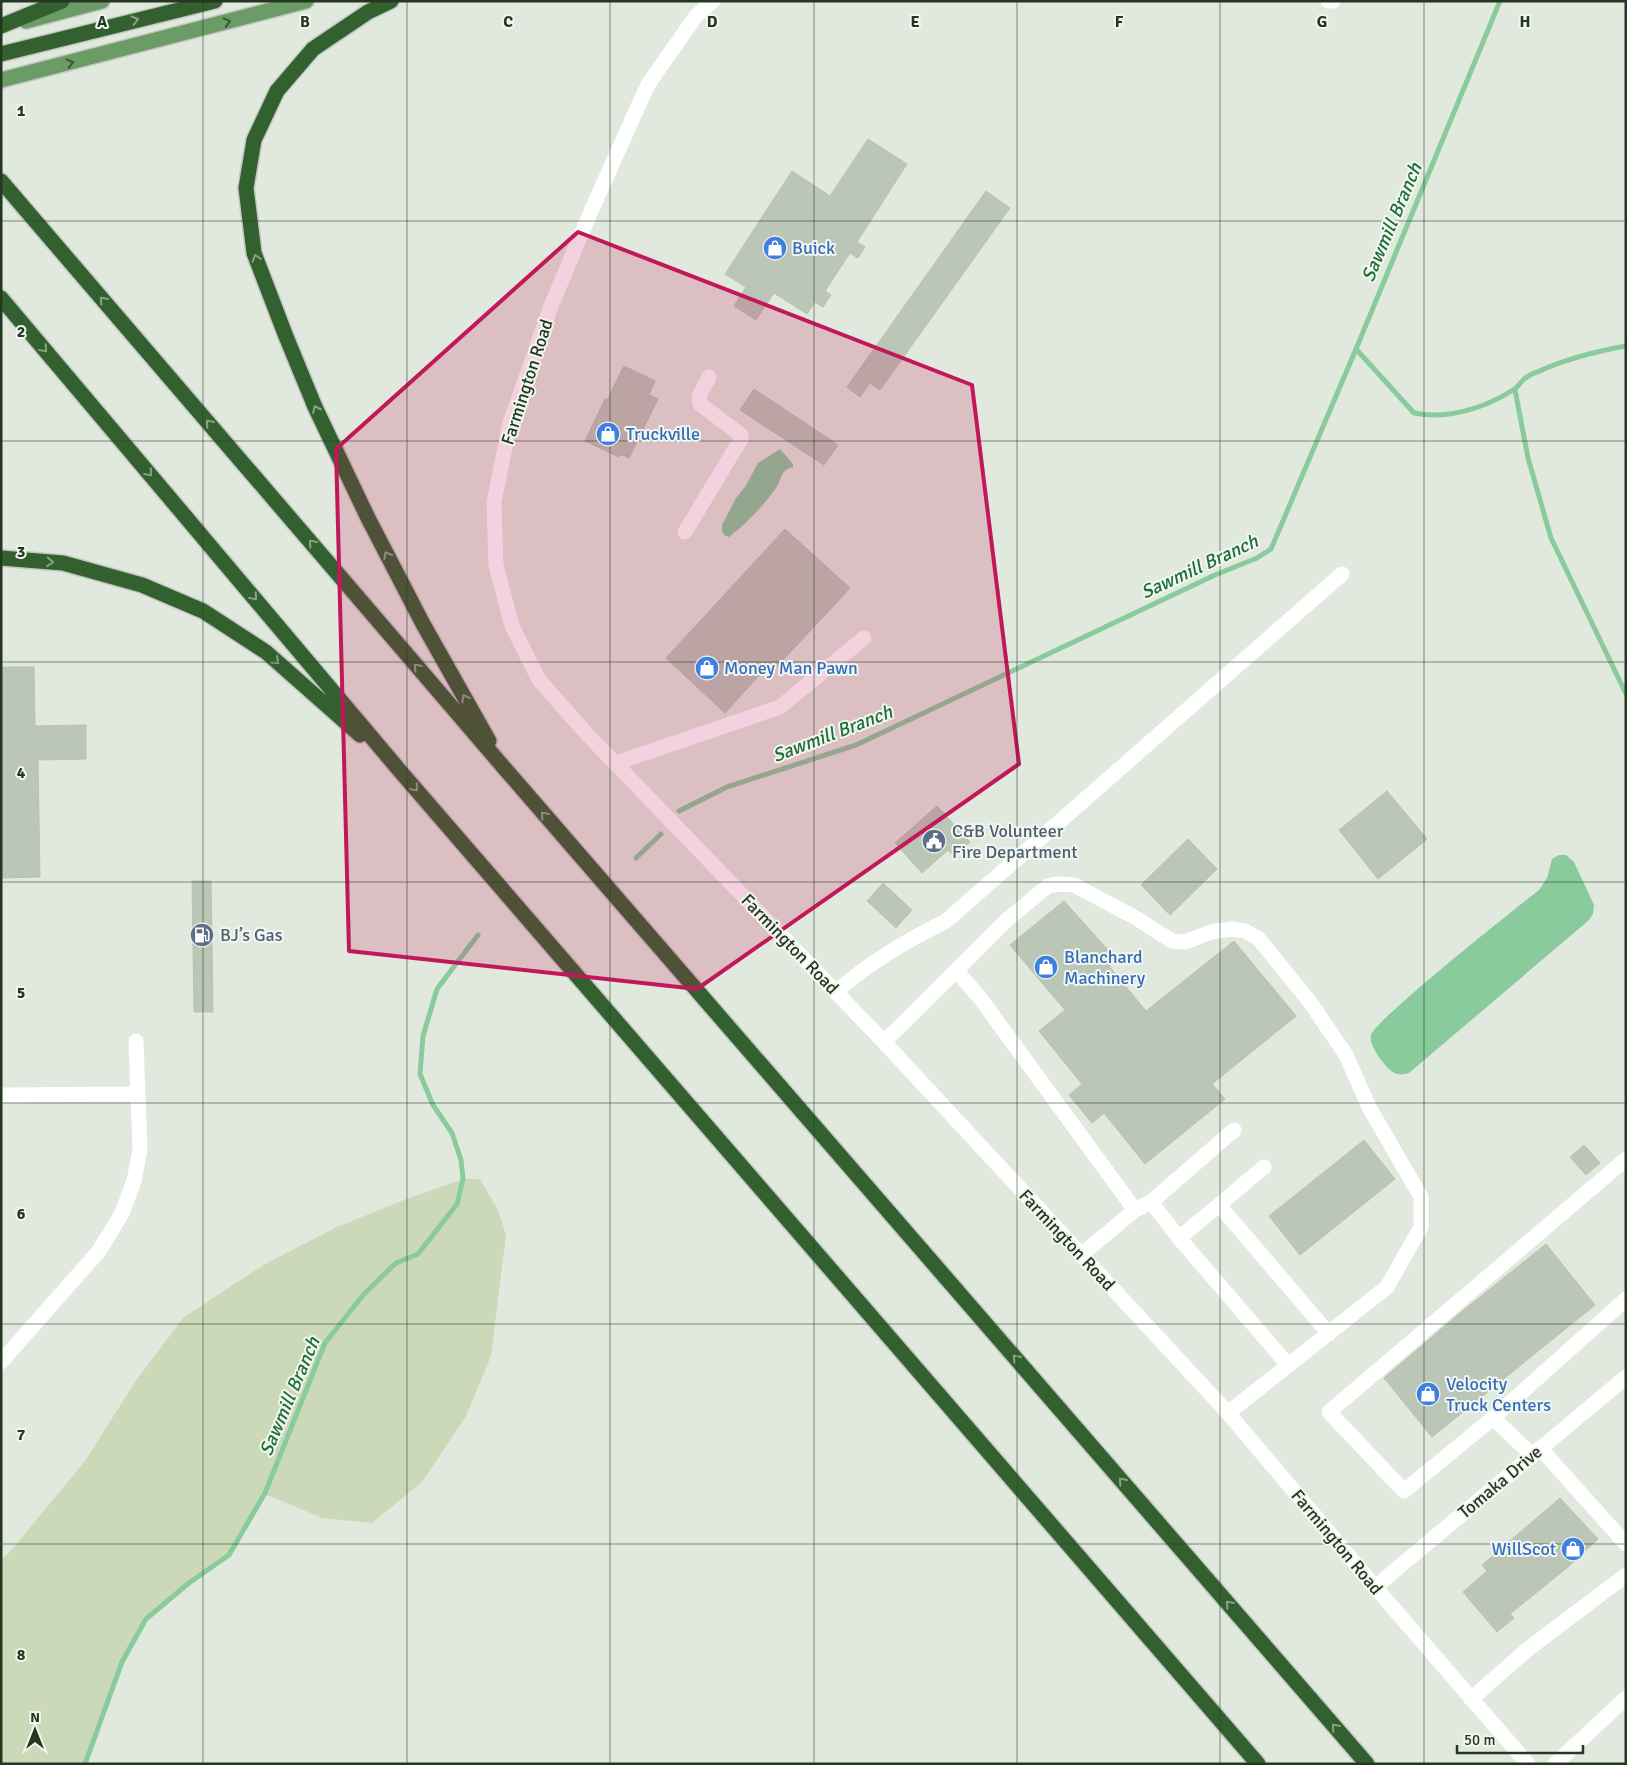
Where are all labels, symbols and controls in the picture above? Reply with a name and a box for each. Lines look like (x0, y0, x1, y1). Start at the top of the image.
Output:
text: A (97, 12, 108, 32)
text: B (300, 12, 310, 32)
text: C (503, 12, 513, 32)
text: D (707, 12, 718, 32)
text: E (910, 12, 920, 32)
text: F (1115, 12, 1124, 32)
text: G (1317, 12, 1327, 32)
text: H (1520, 12, 1530, 32)
one-way arrow (131, 16, 139, 26)
one-way arrow (222, 17, 231, 28)
one-way arrow (65, 58, 74, 69)
text: 1 (17, 101, 26, 121)
water label: Sawmill Branch (1356, 159, 1428, 285)
shop icon: Buick (762, 235, 788, 261)
place label: Buick (792, 237, 835, 259)
one-way arrow (252, 254, 262, 262)
one-way arrow (100, 296, 109, 305)
street label: Farmington Road (496, 316, 558, 448)
text: 2 (17, 322, 25, 342)
one-way arrow (38, 343, 47, 352)
one-way arrow (312, 405, 323, 414)
one-way arrow (206, 420, 214, 429)
shop icon: Truckville (595, 421, 621, 447)
place label: Truckville (626, 423, 700, 445)
one-way arrow (143, 467, 151, 476)
water label: Sawmill Branch (1137, 529, 1262, 605)
one-way arrow (308, 540, 317, 549)
text: 3 (17, 542, 25, 562)
one-way arrow (383, 551, 393, 560)
one-way arrow (46, 556, 54, 567)
one-way arrow (248, 592, 257, 601)
one-way arrow (271, 655, 280, 664)
shop icon: Money Man Pawn (694, 655, 720, 681)
place label: Money Man Pawn (724, 657, 858, 679)
one-way arrow (415, 664, 423, 673)
one-way arrow (461, 694, 471, 703)
water label: Sawmill Branch (769, 700, 896, 768)
text: 4 (17, 763, 26, 783)
one-way arrow (409, 783, 418, 792)
one-way arrow (541, 811, 550, 820)
place label: C&B Volunteer Fire Department (952, 820, 1078, 863)
public building icon: C&B Volunteer Fire Department (921, 828, 947, 854)
street label: Farmington Road (737, 889, 843, 999)
fuel station icon: BJ’s Gas (189, 922, 215, 948)
place label: BJ’s Gas (220, 924, 283, 946)
place label: Blanchard Machinery (1064, 946, 1146, 989)
shop icon: Blanchard Machinery (1033, 954, 1059, 980)
text: 5 (17, 983, 25, 1003)
street label: Farmington Road (1014, 1185, 1120, 1295)
text: 6 (17, 1204, 26, 1224)
water label: Sawmill Branch (254, 1333, 326, 1459)
one-way arrow (1012, 1355, 1021, 1364)
place label: Velocity Truck Centers (1446, 1373, 1551, 1416)
shop icon: Velocity Truck Centers (1415, 1381, 1441, 1407)
text: 7 (17, 1425, 26, 1445)
street label: Tomaka Drive (1454, 1441, 1546, 1523)
one-way arrow (1119, 1478, 1128, 1487)
street label: Farmington Road (1287, 1485, 1387, 1599)
shop icon: WillScot (1560, 1536, 1586, 1562)
place label: WillScot (1492, 1538, 1556, 1560)
one-way arrow (1226, 1601, 1234, 1610)
text: 8 (17, 1645, 26, 1665)
north arrow (10, 1705, 60, 1755)
text: N (30, 1709, 40, 1726)
scale bar (1457, 1722, 1583, 1754)
one-way arrow (1332, 1724, 1341, 1733)
text: 50 m (1464, 1731, 1495, 1749)

